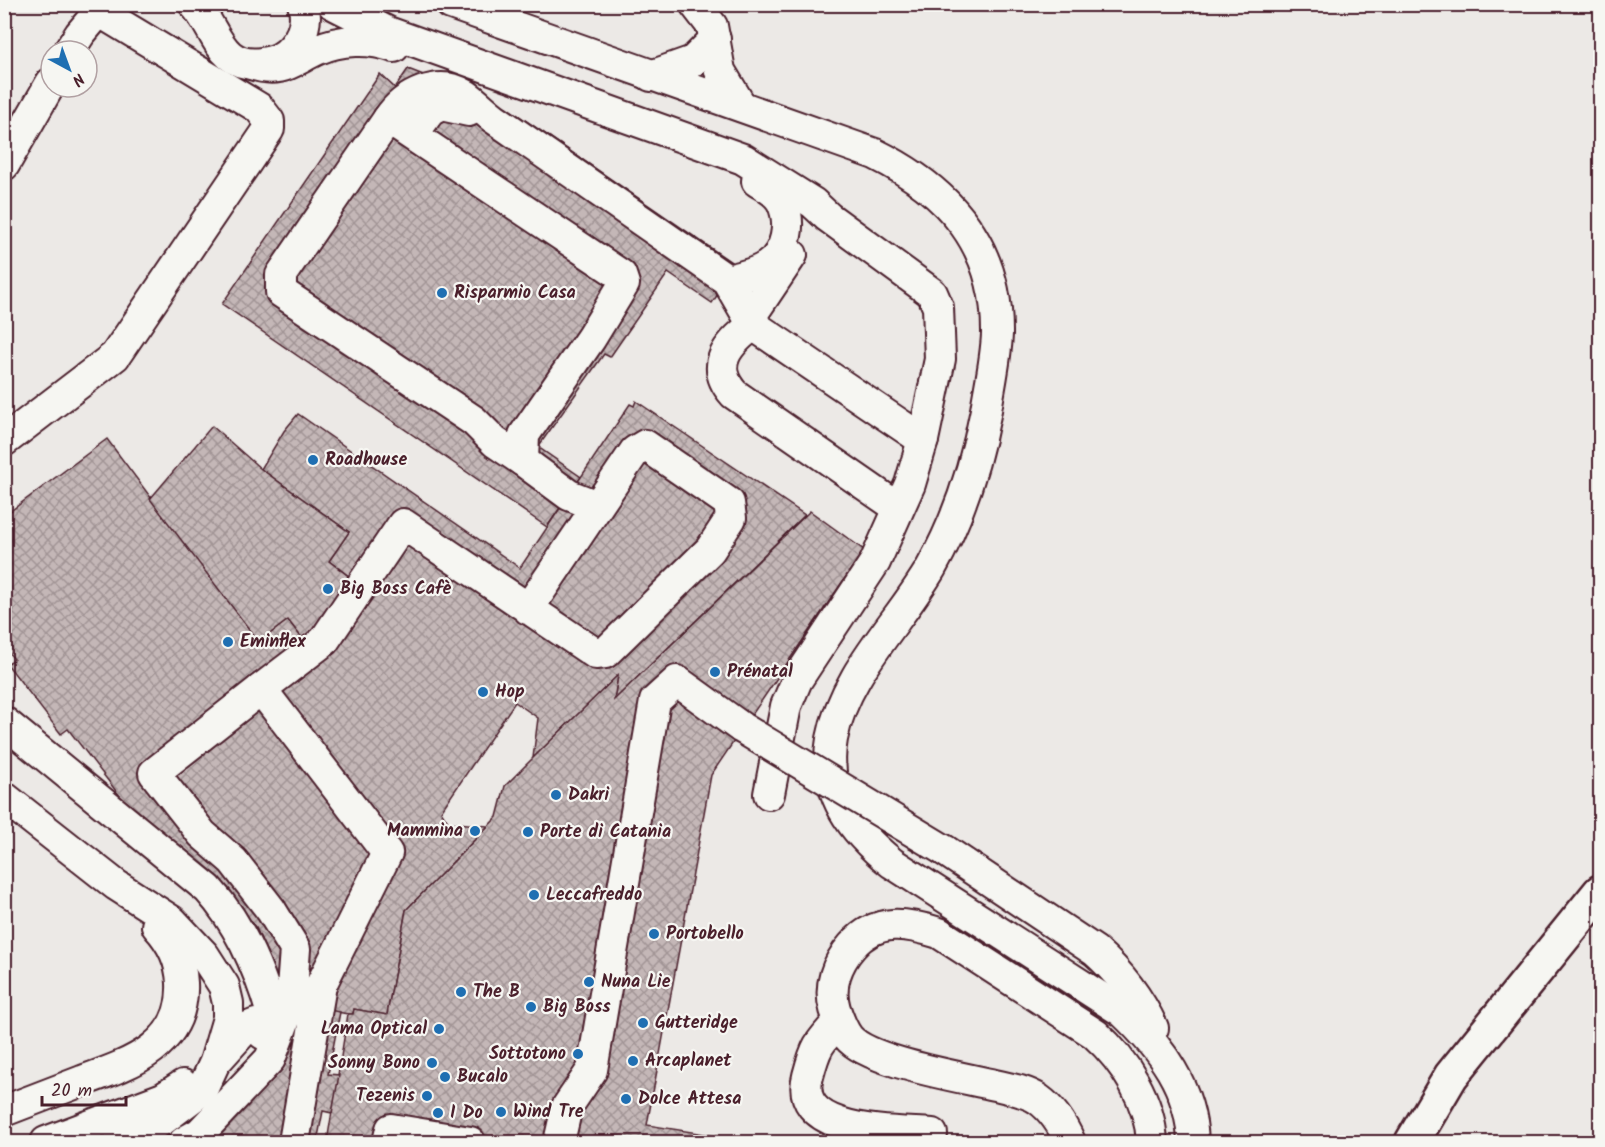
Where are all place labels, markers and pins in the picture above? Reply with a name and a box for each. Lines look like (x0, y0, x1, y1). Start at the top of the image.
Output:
place label: Risparmio Casa (454, 279, 576, 308)
marker: Risparmio Casa (435, 286, 449, 300)
place label: Roadhouse (325, 446, 407, 475)
marker: Roadhouse (306, 453, 320, 467)
place label: Big Boss Cafè (340, 575, 452, 604)
marker: Big Boss Cafè (321, 582, 335, 596)
place label: Eminflex (240, 628, 306, 657)
marker: Eminflex (221, 635, 235, 649)
place label: Prénatal (727, 658, 793, 687)
marker: Prénatal (708, 665, 722, 679)
place label: Hop (495, 678, 525, 707)
marker: Hop (476, 685, 490, 699)
place label: Dakri (568, 781, 610, 810)
marker: Dakri (549, 788, 563, 802)
place label: Mammina (387, 817, 463, 846)
place label: Porte di Catania (540, 818, 671, 847)
marker: Mammina (468, 824, 482, 838)
marker: Porte di Catania (521, 825, 535, 839)
place label: Leccafreddo (546, 881, 642, 910)
marker: Leccafreddo (527, 888, 541, 902)
place label: Portobello (666, 920, 744, 949)
marker: Portobello (647, 927, 661, 941)
place label: Nuna Lie (601, 968, 671, 997)
marker: Nuna Lie (582, 975, 596, 989)
place label: The B (473, 978, 520, 1007)
marker: The B (454, 985, 468, 999)
place label: Big Boss (543, 993, 611, 1022)
marker: Big Boss (524, 1000, 538, 1014)
place label: Gutteridge (655, 1009, 738, 1038)
place label: Lama Optical (321, 1015, 427, 1044)
marker: Gutteridge (636, 1016, 650, 1030)
marker: Lama Optical (432, 1022, 446, 1036)
place label: Sottotono (489, 1040, 566, 1069)
marker: Sottotono (571, 1047, 585, 1061)
place label: Arcaplanet (645, 1047, 732, 1076)
place label: Sonny Bono (328, 1049, 420, 1078)
marker: Arcaplanet (626, 1054, 640, 1068)
marker: Sonny Bono (425, 1056, 439, 1070)
place label: Bucalo (457, 1063, 508, 1092)
marker: Bucalo (438, 1070, 452, 1084)
place label: Tezenis (356, 1082, 416, 1111)
place label: Dolce Attesa (638, 1085, 741, 1114)
marker: Tezenis (420, 1089, 434, 1103)
marker: Dolce Attesa (619, 1092, 633, 1106)
place label: Wind Tre (513, 1098, 584, 1127)
place label: I Do (450, 1099, 483, 1128)
marker: Wind Tre (494, 1105, 508, 1119)
marker: I Do (431, 1106, 445, 1120)

